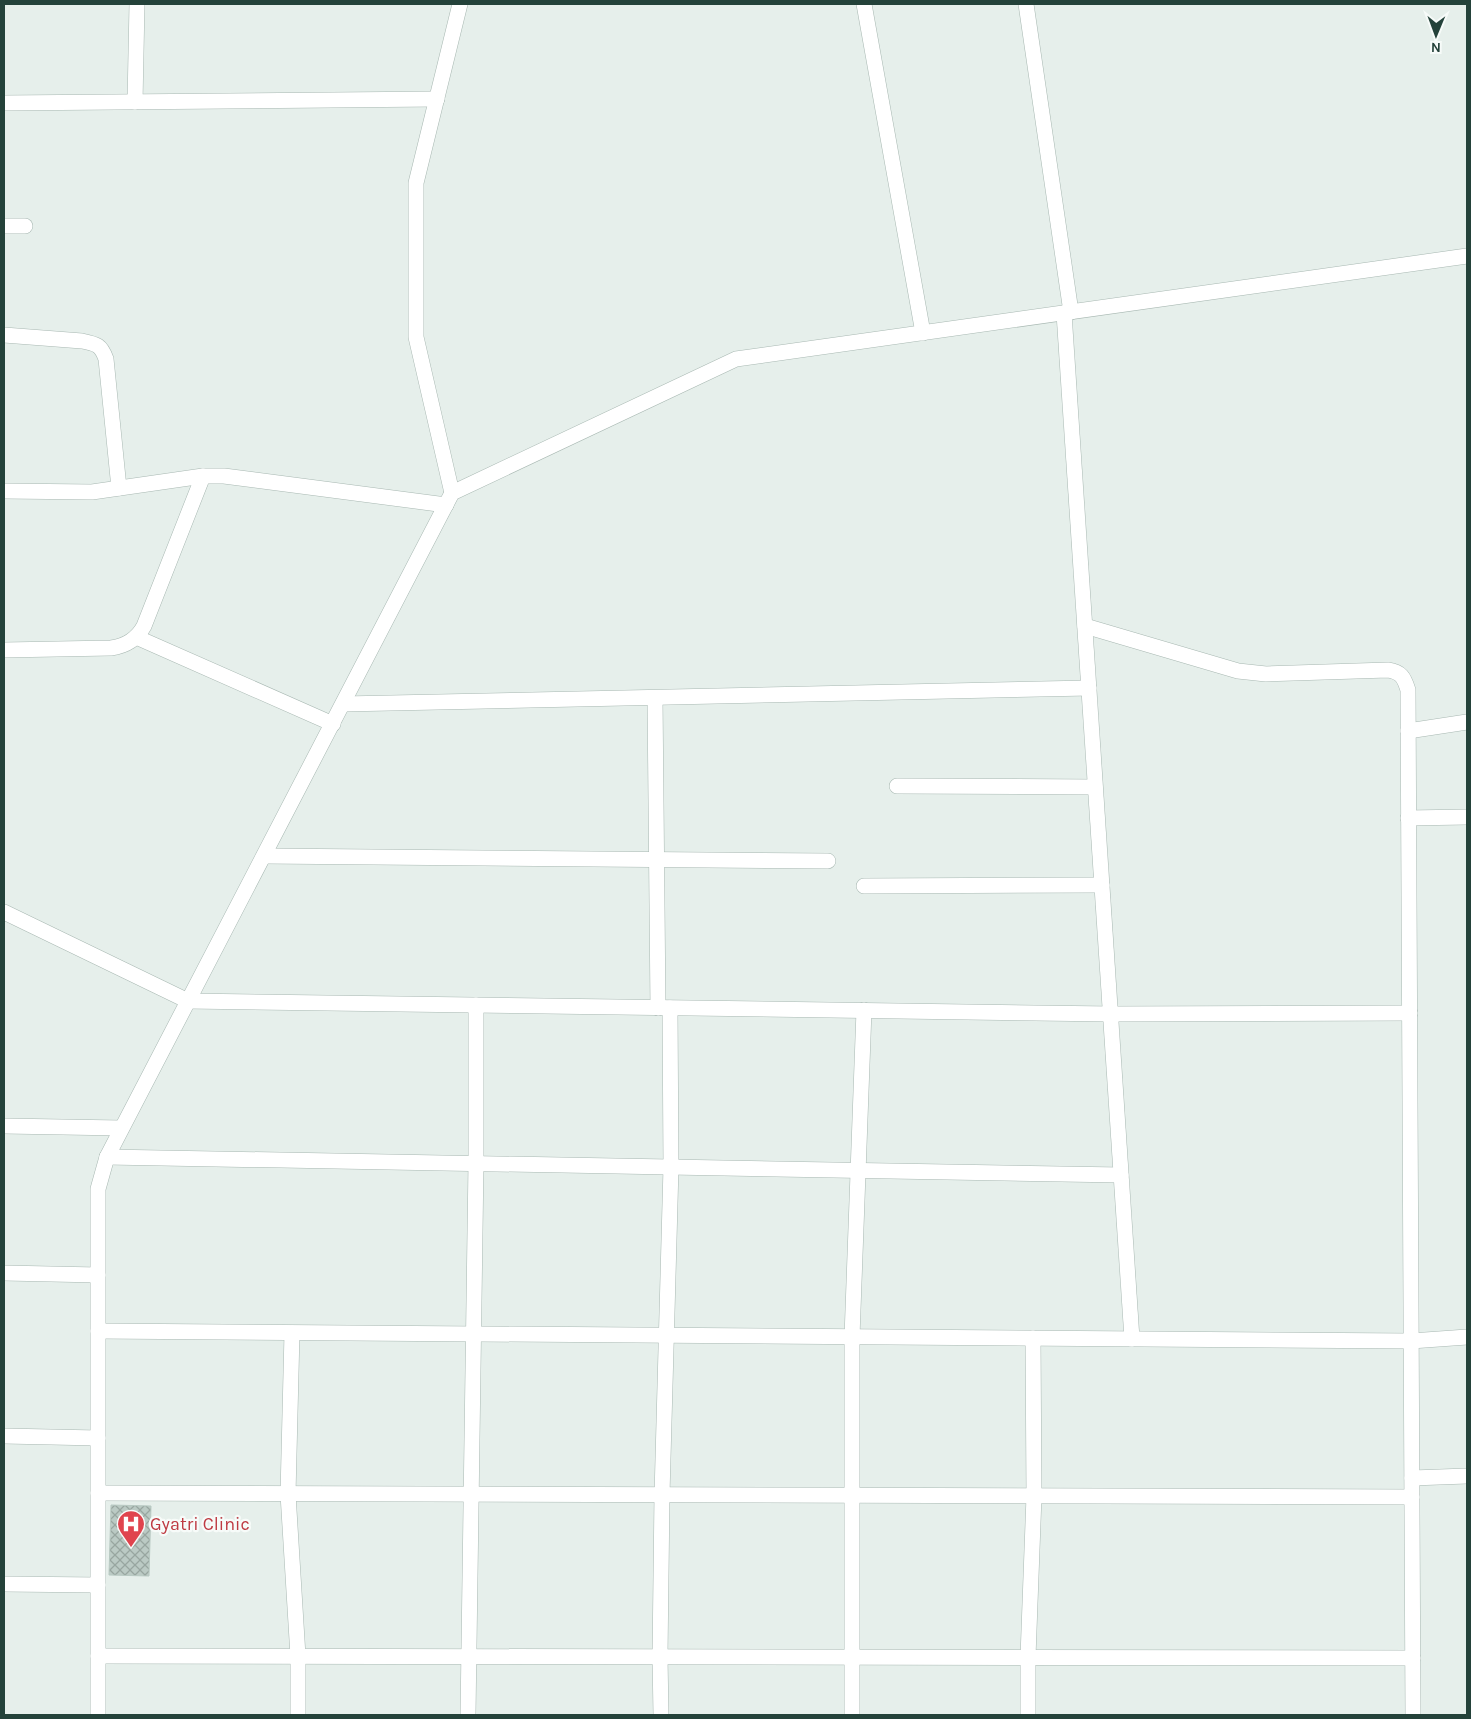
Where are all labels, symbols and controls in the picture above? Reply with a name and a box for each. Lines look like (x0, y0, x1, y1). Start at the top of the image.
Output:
north arrow (1411, 10, 1461, 60)
text: N (1431, 39, 1441, 56)
hospital icon: Gyatri Clinic (116, 1509, 146, 1548)
place label: Gyatri Clinic (150, 1513, 250, 1535)

